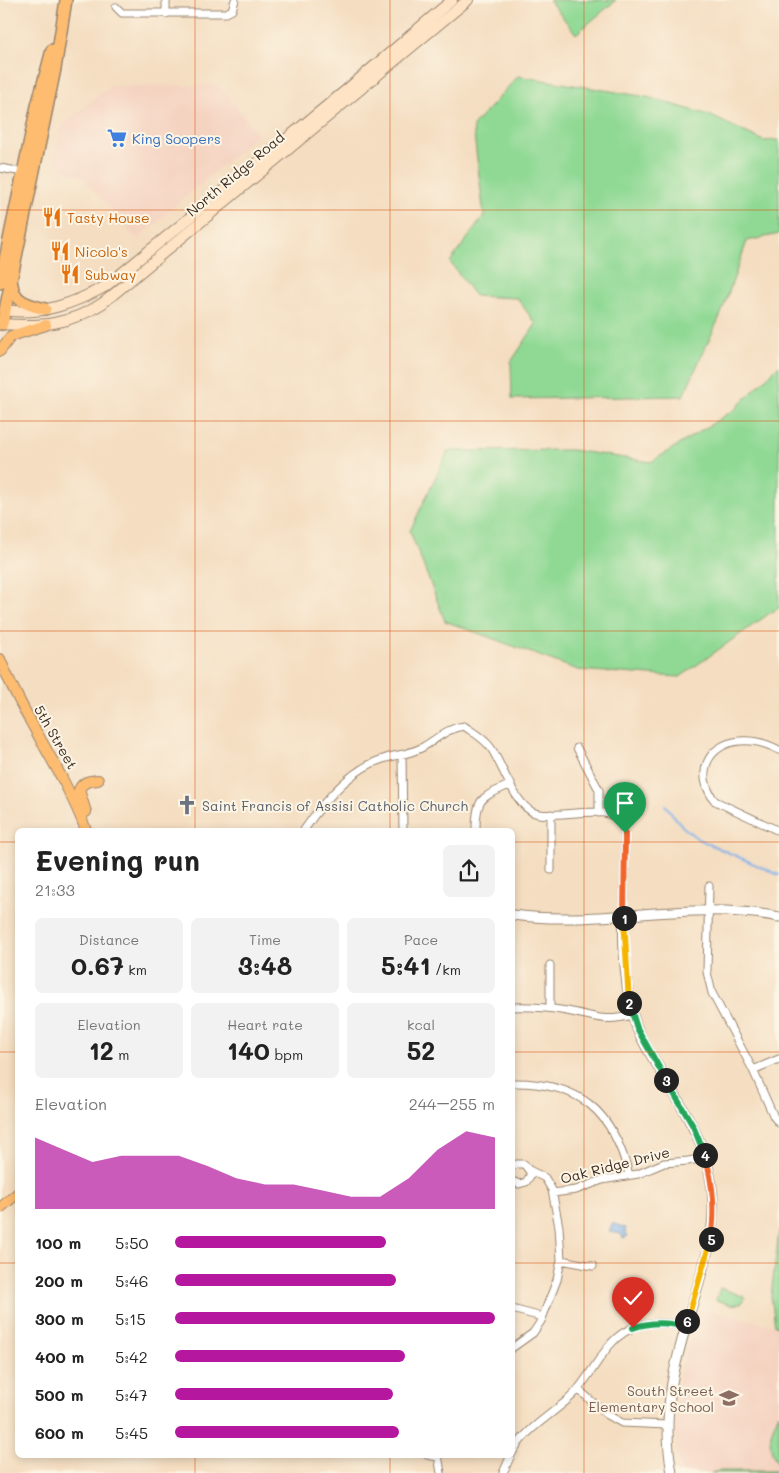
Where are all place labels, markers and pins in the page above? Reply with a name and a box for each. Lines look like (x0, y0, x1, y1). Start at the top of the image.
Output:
supermarket icon: King Soopers (106, 127, 128, 149)
place label: King Soopers (132, 129, 221, 148)
restaurant icon: Tasty House (41, 206, 63, 228)
place label: Tasty House (67, 208, 150, 227)
restaurant icon: Nicolo's (49, 240, 71, 262)
place label: Nicolo's (75, 242, 128, 261)
restaurant icon: Subway (59, 263, 81, 285)
place label: Subway (85, 265, 136, 284)
pin (604, 782, 646, 833)
church icon: Saint Francis of Assisi Catholic Church (176, 794, 198, 816)
place label: Saint Francis of Assisi Catholic Church (202, 796, 468, 815)
pin: 1 (612, 906, 636, 930)
pin: 2 (616, 990, 642, 1016)
pin: 3 (654, 1068, 678, 1092)
pin: 4 (692, 1142, 718, 1168)
pin: 5 (698, 1226, 724, 1252)
pin (612, 1277, 654, 1328)
pin: 6 (674, 1308, 700, 1334)
place label: South Street Elementary School (588, 1381, 714, 1416)
school or university icon: South Street Elementary School (718, 1387, 740, 1409)

